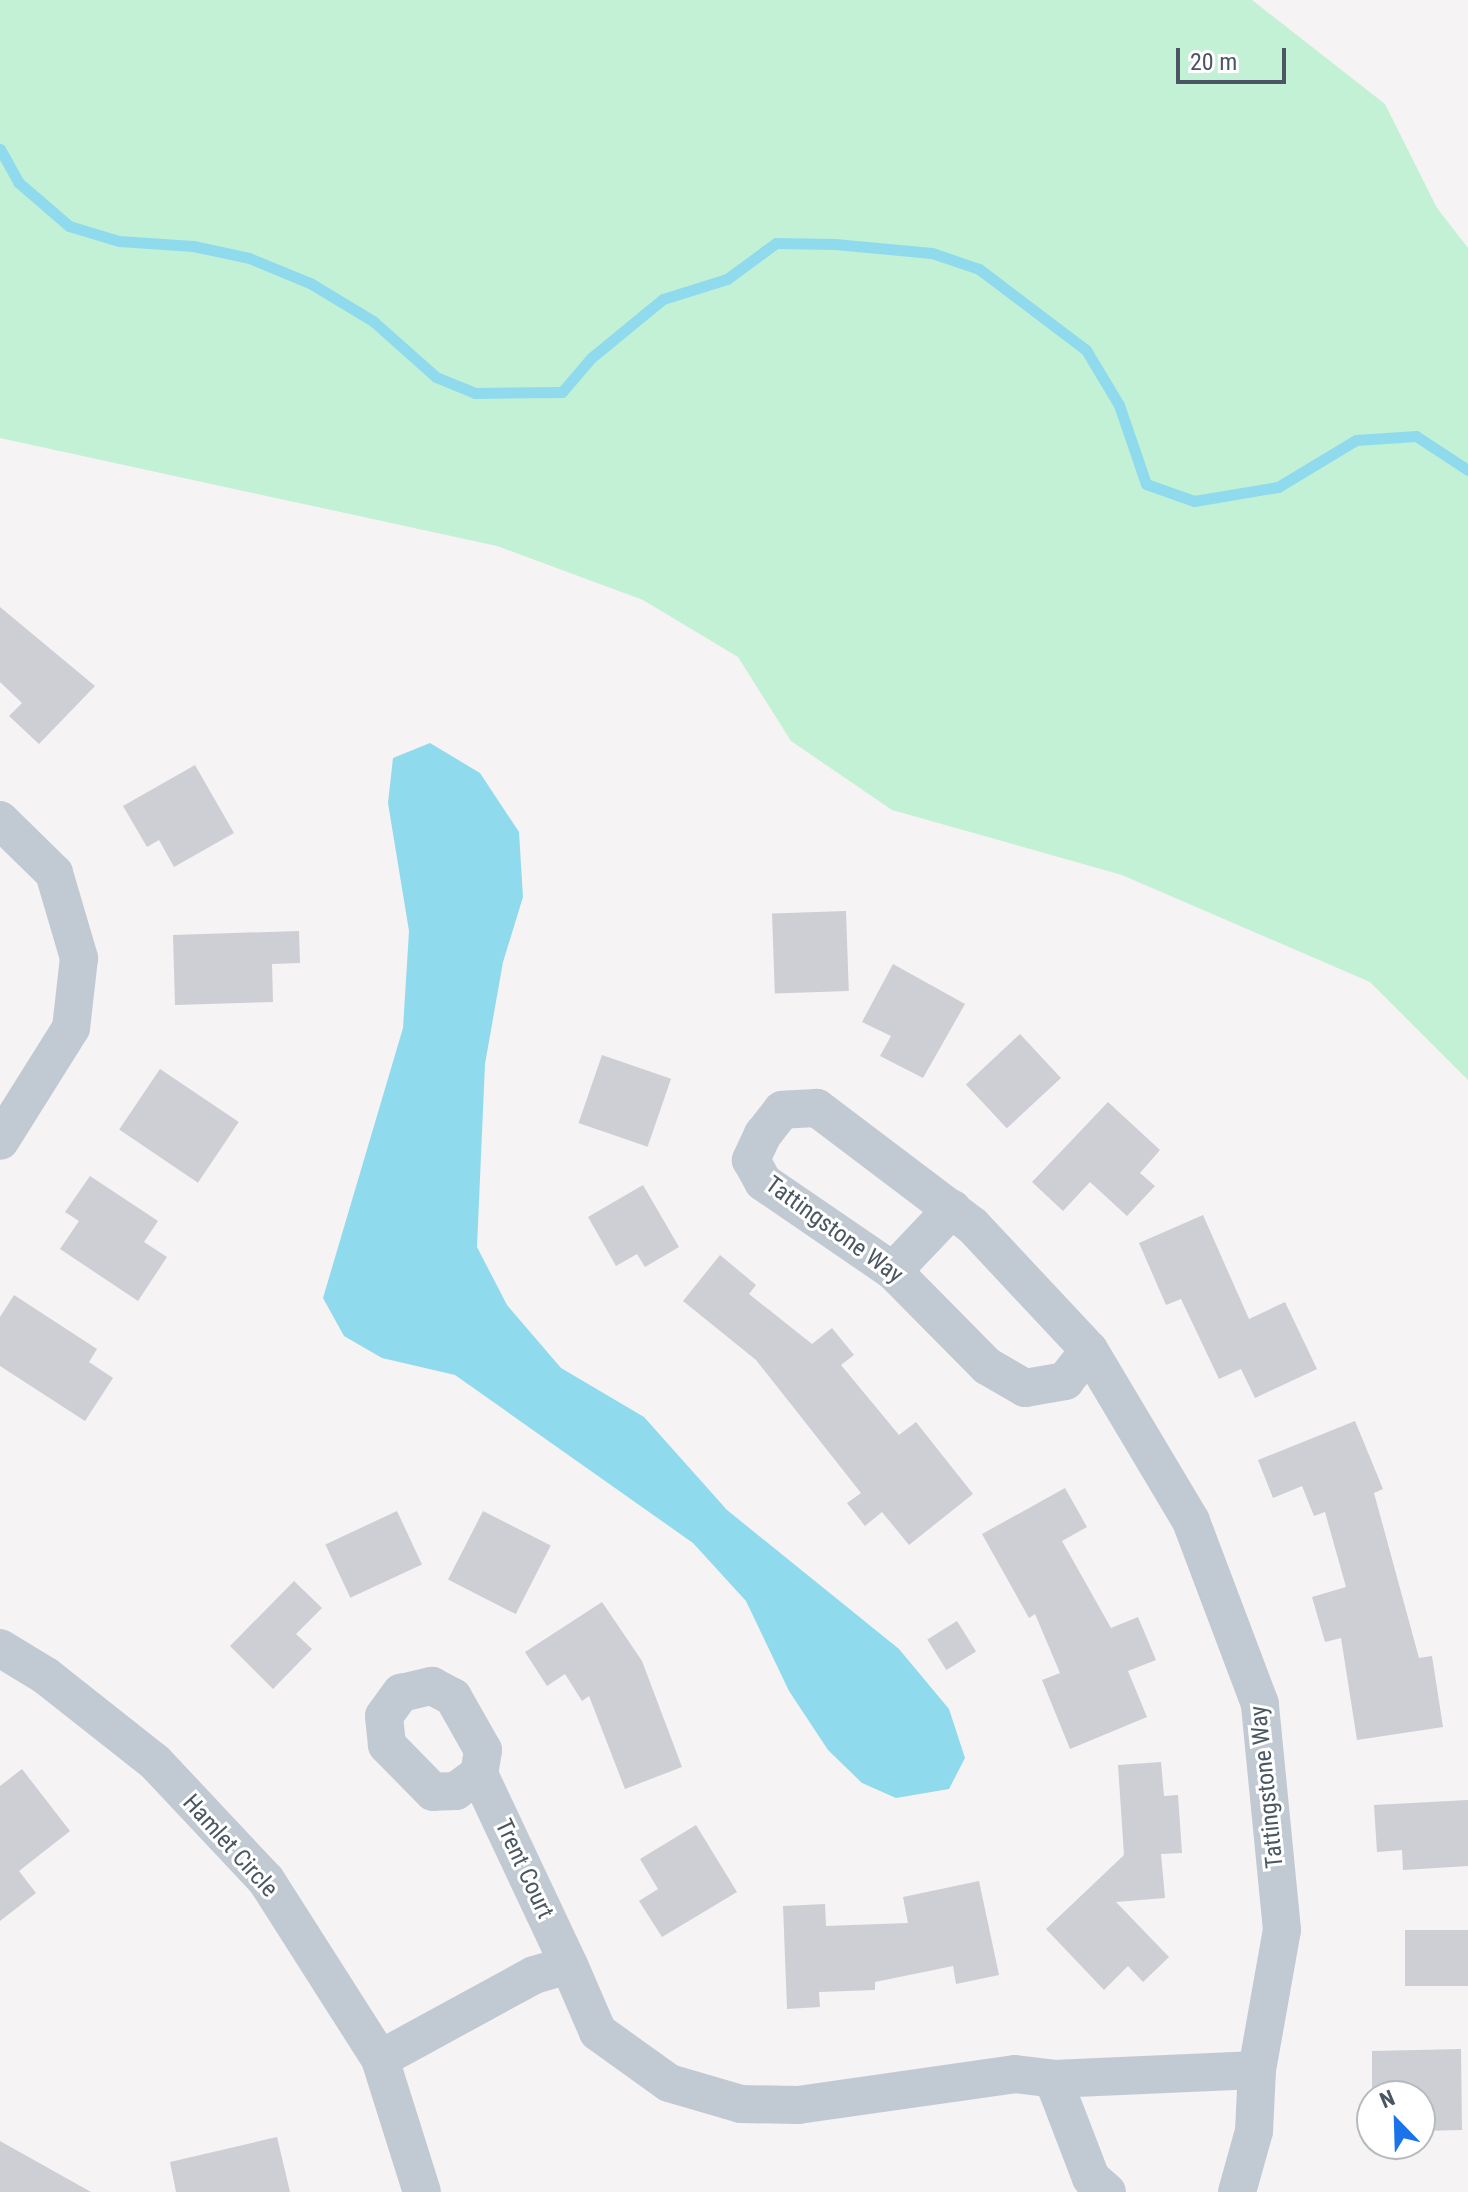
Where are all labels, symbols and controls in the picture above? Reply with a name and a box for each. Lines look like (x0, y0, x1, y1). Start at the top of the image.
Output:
scale bar (1180, 32, 1290, 82)
text: 20 m (1190, 48, 1237, 76)
street label: Tattingstone Way (759, 1170, 909, 1290)
street label: Tattingstone Way (1244, 1704, 1290, 1870)
street label: Hamlet Circle (177, 1789, 283, 1903)
street label: Trent Court (488, 1815, 560, 1923)
north arrow (1356, 2080, 1436, 2160)
text: N (1376, 2085, 1398, 2113)

